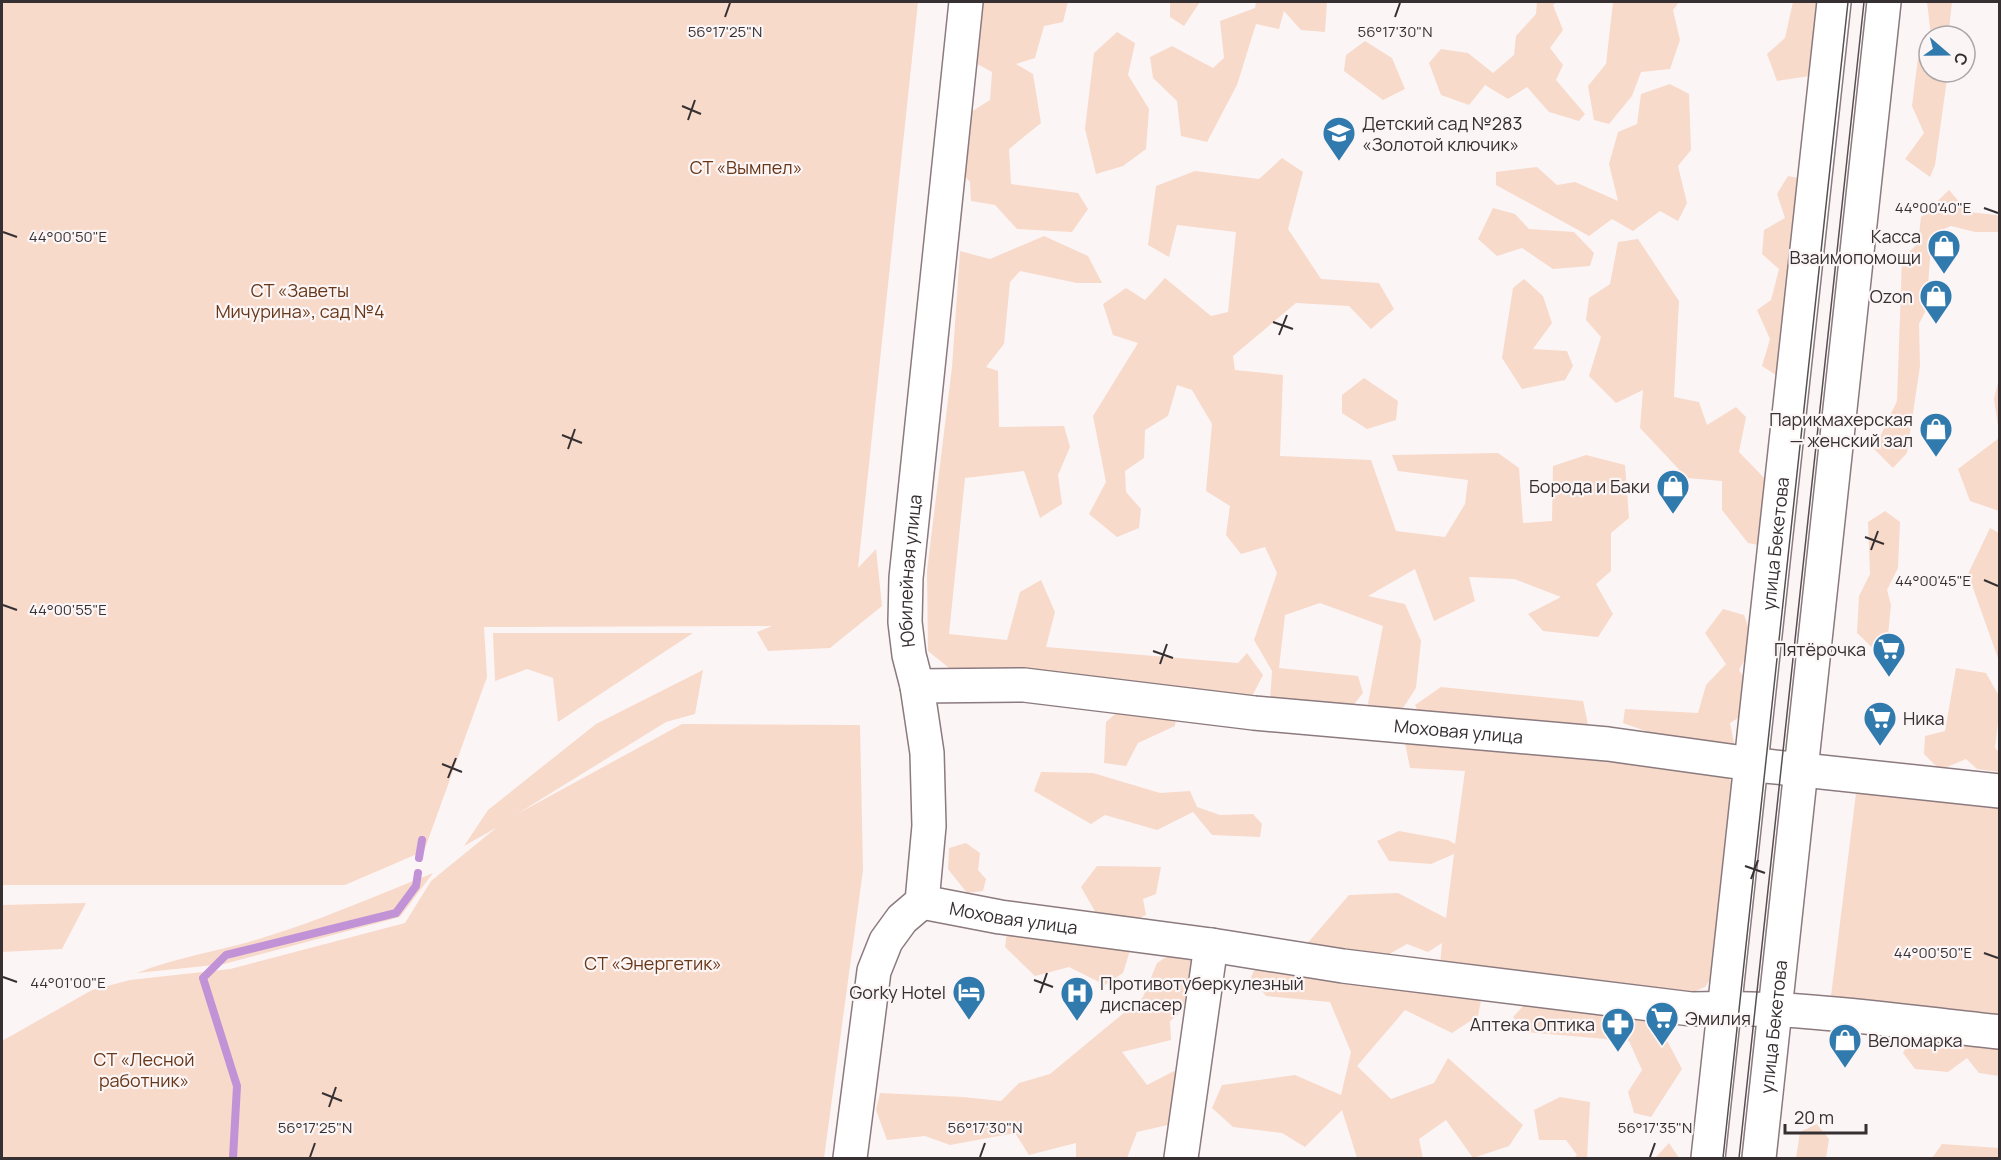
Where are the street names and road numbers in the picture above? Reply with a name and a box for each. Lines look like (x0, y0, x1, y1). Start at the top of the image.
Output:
street label: улица Бекетова (1756, 476, 1794, 612)
street label: Юбилейная улица (893, 493, 927, 649)
street label: Моховая улица (1393, 713, 1524, 749)
street label: Моховая улица (947, 896, 1079, 939)
street label: улица Бекетова (1754, 959, 1792, 1095)

